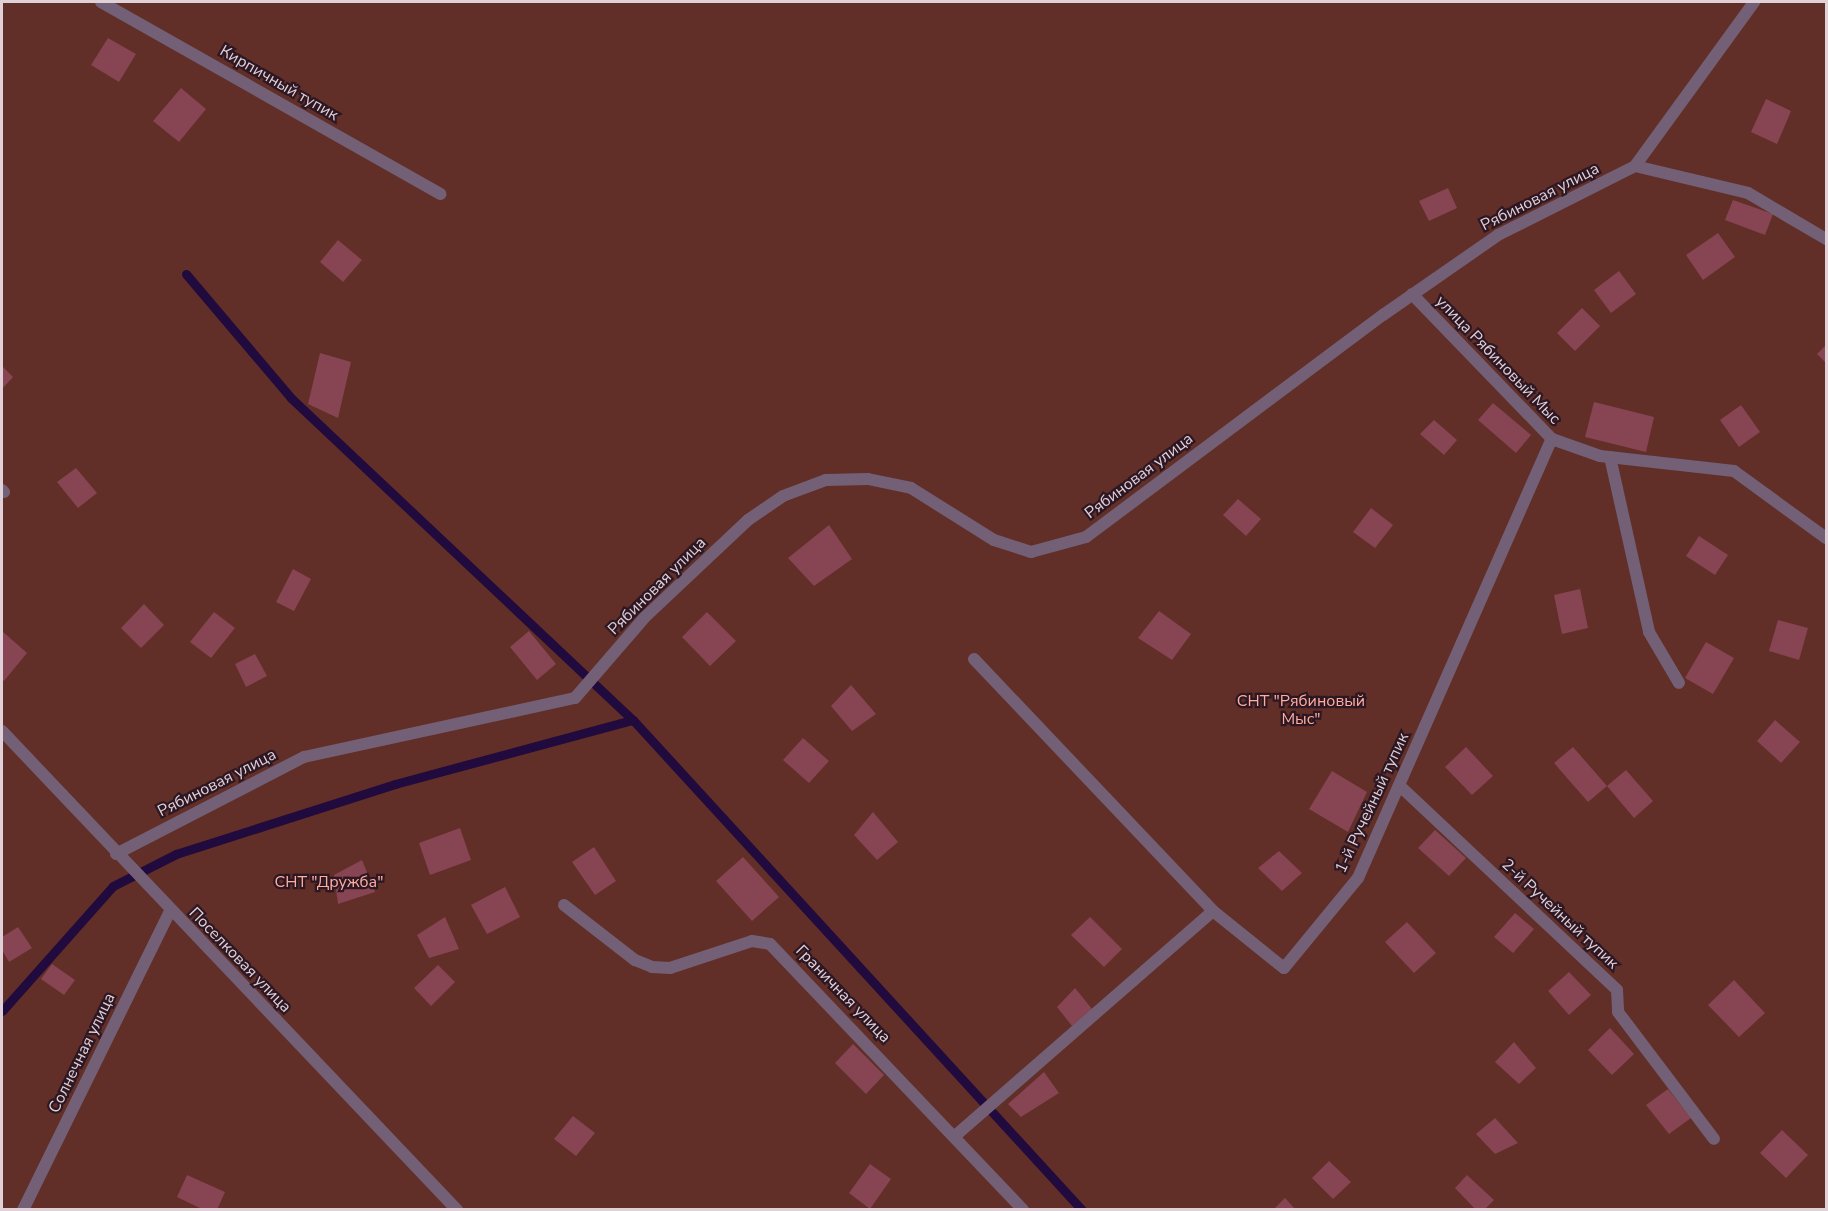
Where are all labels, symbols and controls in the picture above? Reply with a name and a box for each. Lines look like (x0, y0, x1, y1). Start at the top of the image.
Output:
street label: Кирпичный тупик (216, 41, 342, 125)
street label: Рябиновая улица (1478, 159, 1602, 235)
street label: улица Рябиновый Мыс (1432, 292, 1564, 428)
street label: Рябиновая улица (1081, 429, 1197, 523)
street label: Рябиновая улица (604, 533, 710, 639)
park label: СНТ "Рябиновый Мыс" (1237, 691, 1365, 729)
street label: 1-й Ручейный тупик (1331, 730, 1413, 876)
street label: Рябиновая улица (155, 745, 279, 821)
street label: 2-й Ручейный тупик (1498, 855, 1622, 973)
park label: СНТ "Дружба" (275, 872, 383, 892)
street label: Поселковая улица (185, 903, 295, 1017)
street label: Граничная улица (791, 941, 895, 1047)
street label: Солнечная улица (45, 990, 119, 1116)

